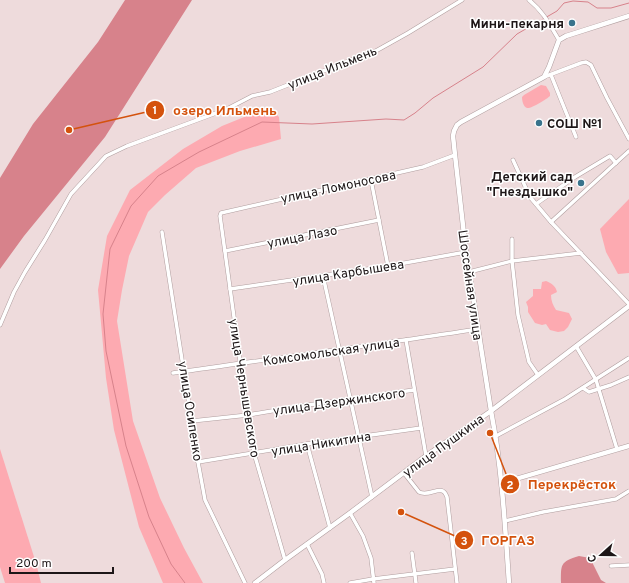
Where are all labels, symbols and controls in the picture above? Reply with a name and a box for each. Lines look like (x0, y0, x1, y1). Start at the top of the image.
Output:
place label: Мини-пекарня (470, 17, 564, 33)
marker: Мини-пекарня (567, 18, 577, 28)
street label: улица Ильмень (286, 44, 380, 94)
callout: озеро Ильмень (145, 97, 285, 123)
text: 1 (153, 103, 157, 119)
text: озеро Ильмень (173, 103, 277, 120)
place label: СОШ №1 (547, 117, 602, 133)
marker: СОШ №1 (534, 118, 544, 128)
street label: улица Ломоносова (279, 168, 397, 208)
place label: Детский сад "Гнездышко" (487, 170, 573, 201)
marker: Детский сад "Гнездышко" (576, 178, 586, 188)
street label: улица Лазо (266, 223, 339, 253)
street label: Шоссейная улица (453, 229, 485, 341)
street label: улица Карбышева (291, 257, 405, 291)
street label: улица Чернышевского (224, 318, 262, 459)
street label: Комсомольская улица (262, 335, 401, 370)
street label: улица Осипенко (173, 360, 205, 463)
street label: улица Дзержинского (272, 386, 406, 420)
street label: улица Пушкина (400, 412, 488, 482)
street label: улица Никитина (270, 429, 372, 461)
callout: Перекрёсток (500, 471, 625, 497)
text: Перекрёсток (528, 477, 616, 494)
text: 2 (506, 478, 514, 494)
callout: ГОРГАЗ (454, 527, 543, 553)
text: ГОРГАЗ (481, 533, 535, 550)
text: 3 (460, 534, 468, 550)
north arrow (581, 535, 621, 575)
scale bar (10, 549, 113, 575)
text: С (585, 552, 600, 564)
text: 200 m (16, 556, 52, 572)

